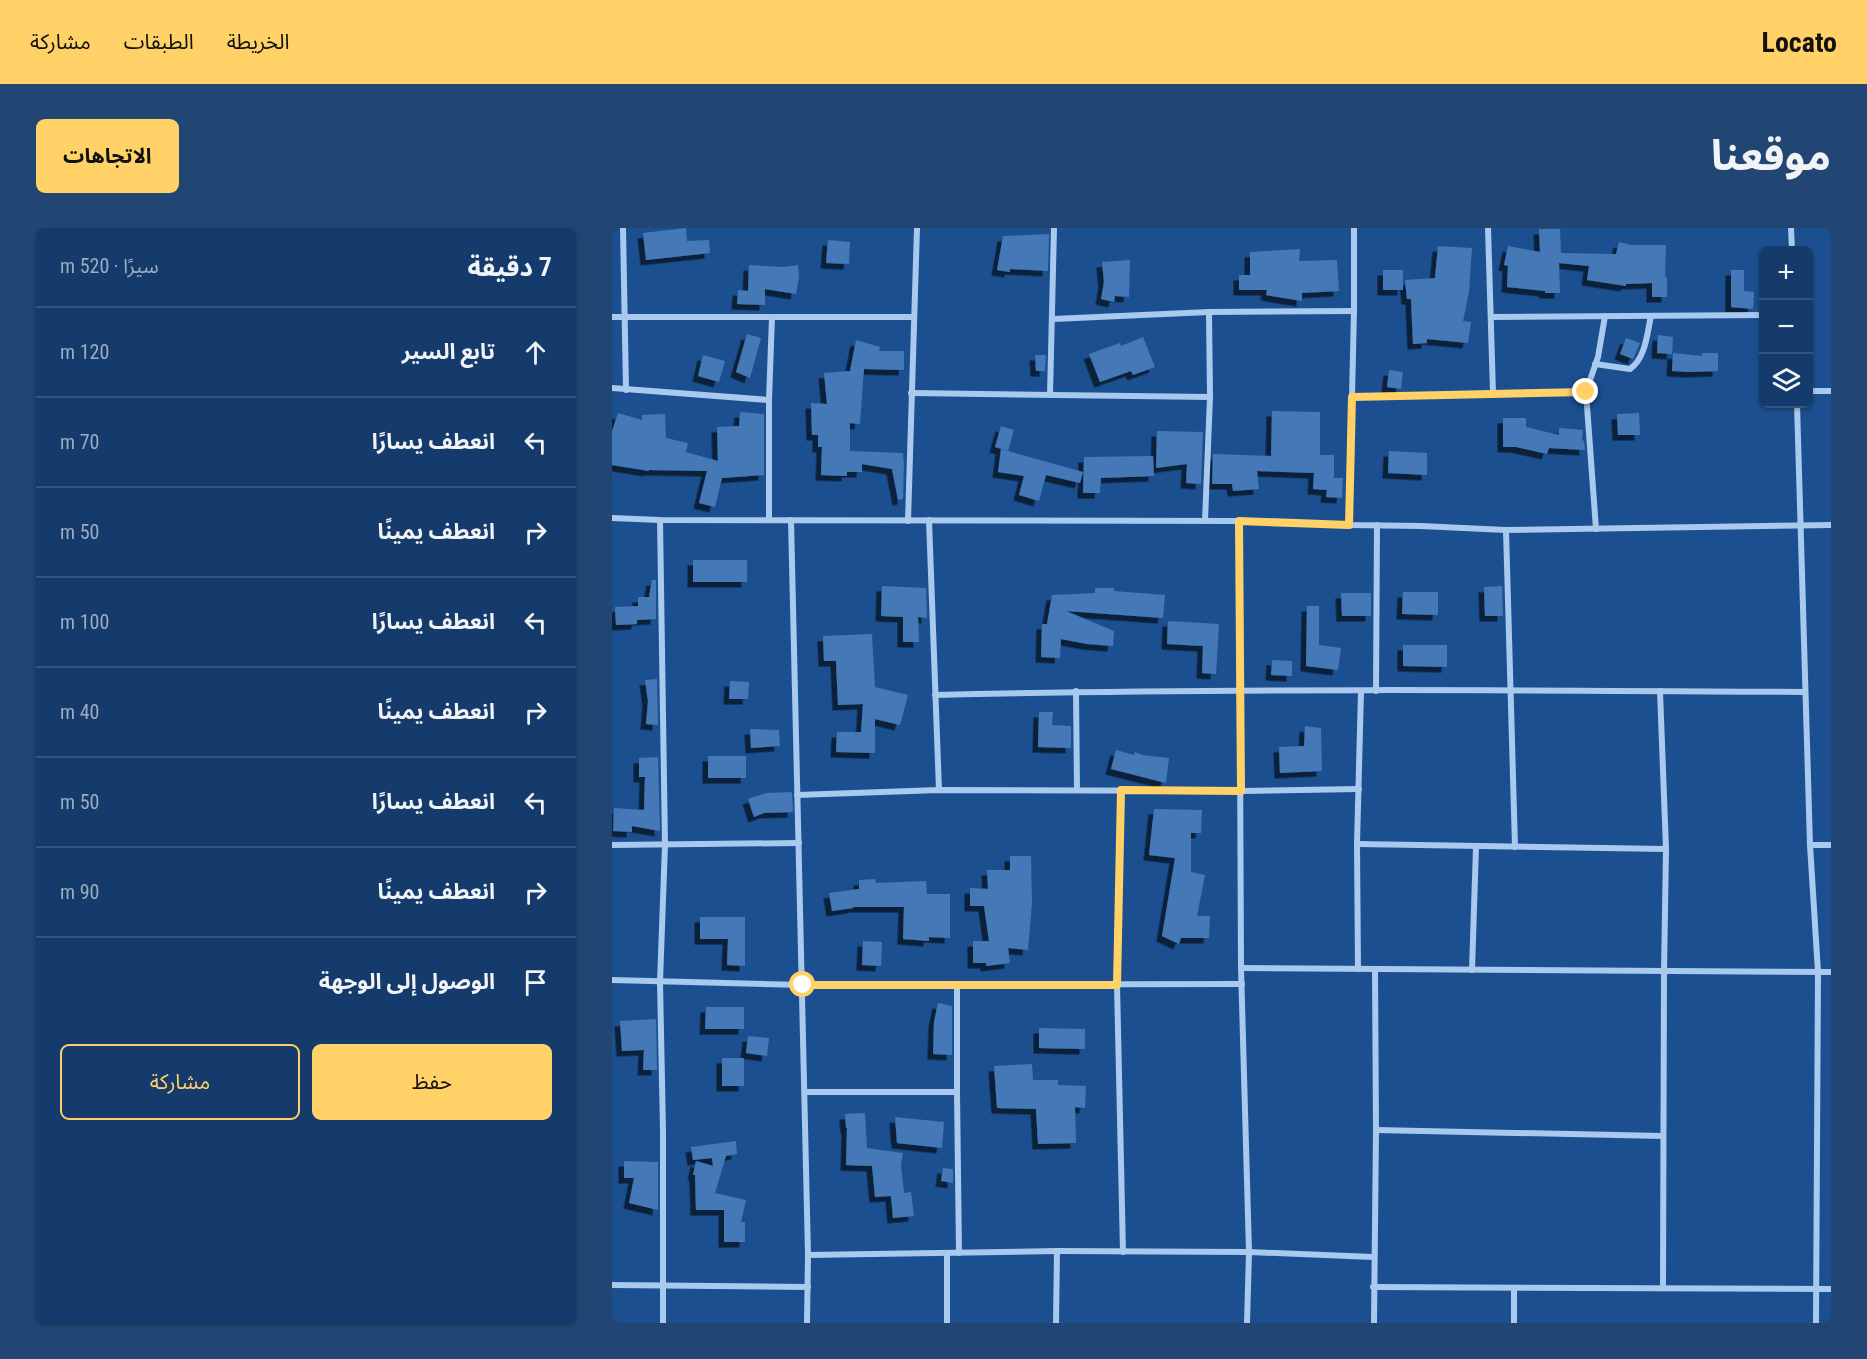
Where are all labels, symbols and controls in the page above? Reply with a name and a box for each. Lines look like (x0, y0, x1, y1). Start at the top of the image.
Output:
text: Locato (1761, 26, 1837, 59)
text: مشاركة (30, 30, 91, 54)
text: الطبقات (124, 30, 194, 54)
text: الخريطة (227, 30, 290, 54)
button: الاتجاهات (36, 119, 179, 193)
text: موقعنا (1711, 131, 1831, 180)
map controls (1759, 246, 1813, 408)
button: + (1759, 246, 1813, 300)
text: 7 دقيقة (467, 252, 552, 282)
text: سيرًا · 520 m (60, 254, 159, 278)
button: − (1759, 300, 1813, 354)
icon: ahead (519, 336, 552, 369)
text: تابع السير (402, 339, 495, 364)
text: 120 m (60, 340, 109, 364)
button: layers (1759, 354, 1813, 408)
route end (1572, 378, 1598, 404)
icon: left (519, 426, 552, 459)
text: انعطف يسارًا (372, 429, 495, 454)
text: 70 m (60, 430, 99, 454)
icon: right (519, 516, 552, 549)
text: انعطف يمينًا (377, 519, 495, 544)
text: 50 m (60, 520, 99, 544)
icon: left (519, 606, 552, 639)
text: انعطف يسارًا (372, 609, 495, 634)
text: 100 m (60, 610, 109, 634)
icon: right (519, 696, 552, 729)
text: انعطف يمينًا (377, 699, 495, 724)
text: 40 m (60, 700, 99, 724)
icon: left (519, 786, 552, 819)
text: انعطف يسارًا (372, 789, 495, 814)
text: 50 m (60, 790, 99, 814)
icon: right (519, 876, 552, 909)
text: انعطف يمينًا (377, 879, 495, 904)
text: 90 m (60, 880, 99, 904)
icon: arrive (519, 966, 552, 999)
text: الوصول إلى الوجهة (319, 969, 495, 994)
route start (789, 971, 815, 997)
button: مشاركة (60, 1044, 300, 1120)
button: حفظ (312, 1044, 552, 1120)

